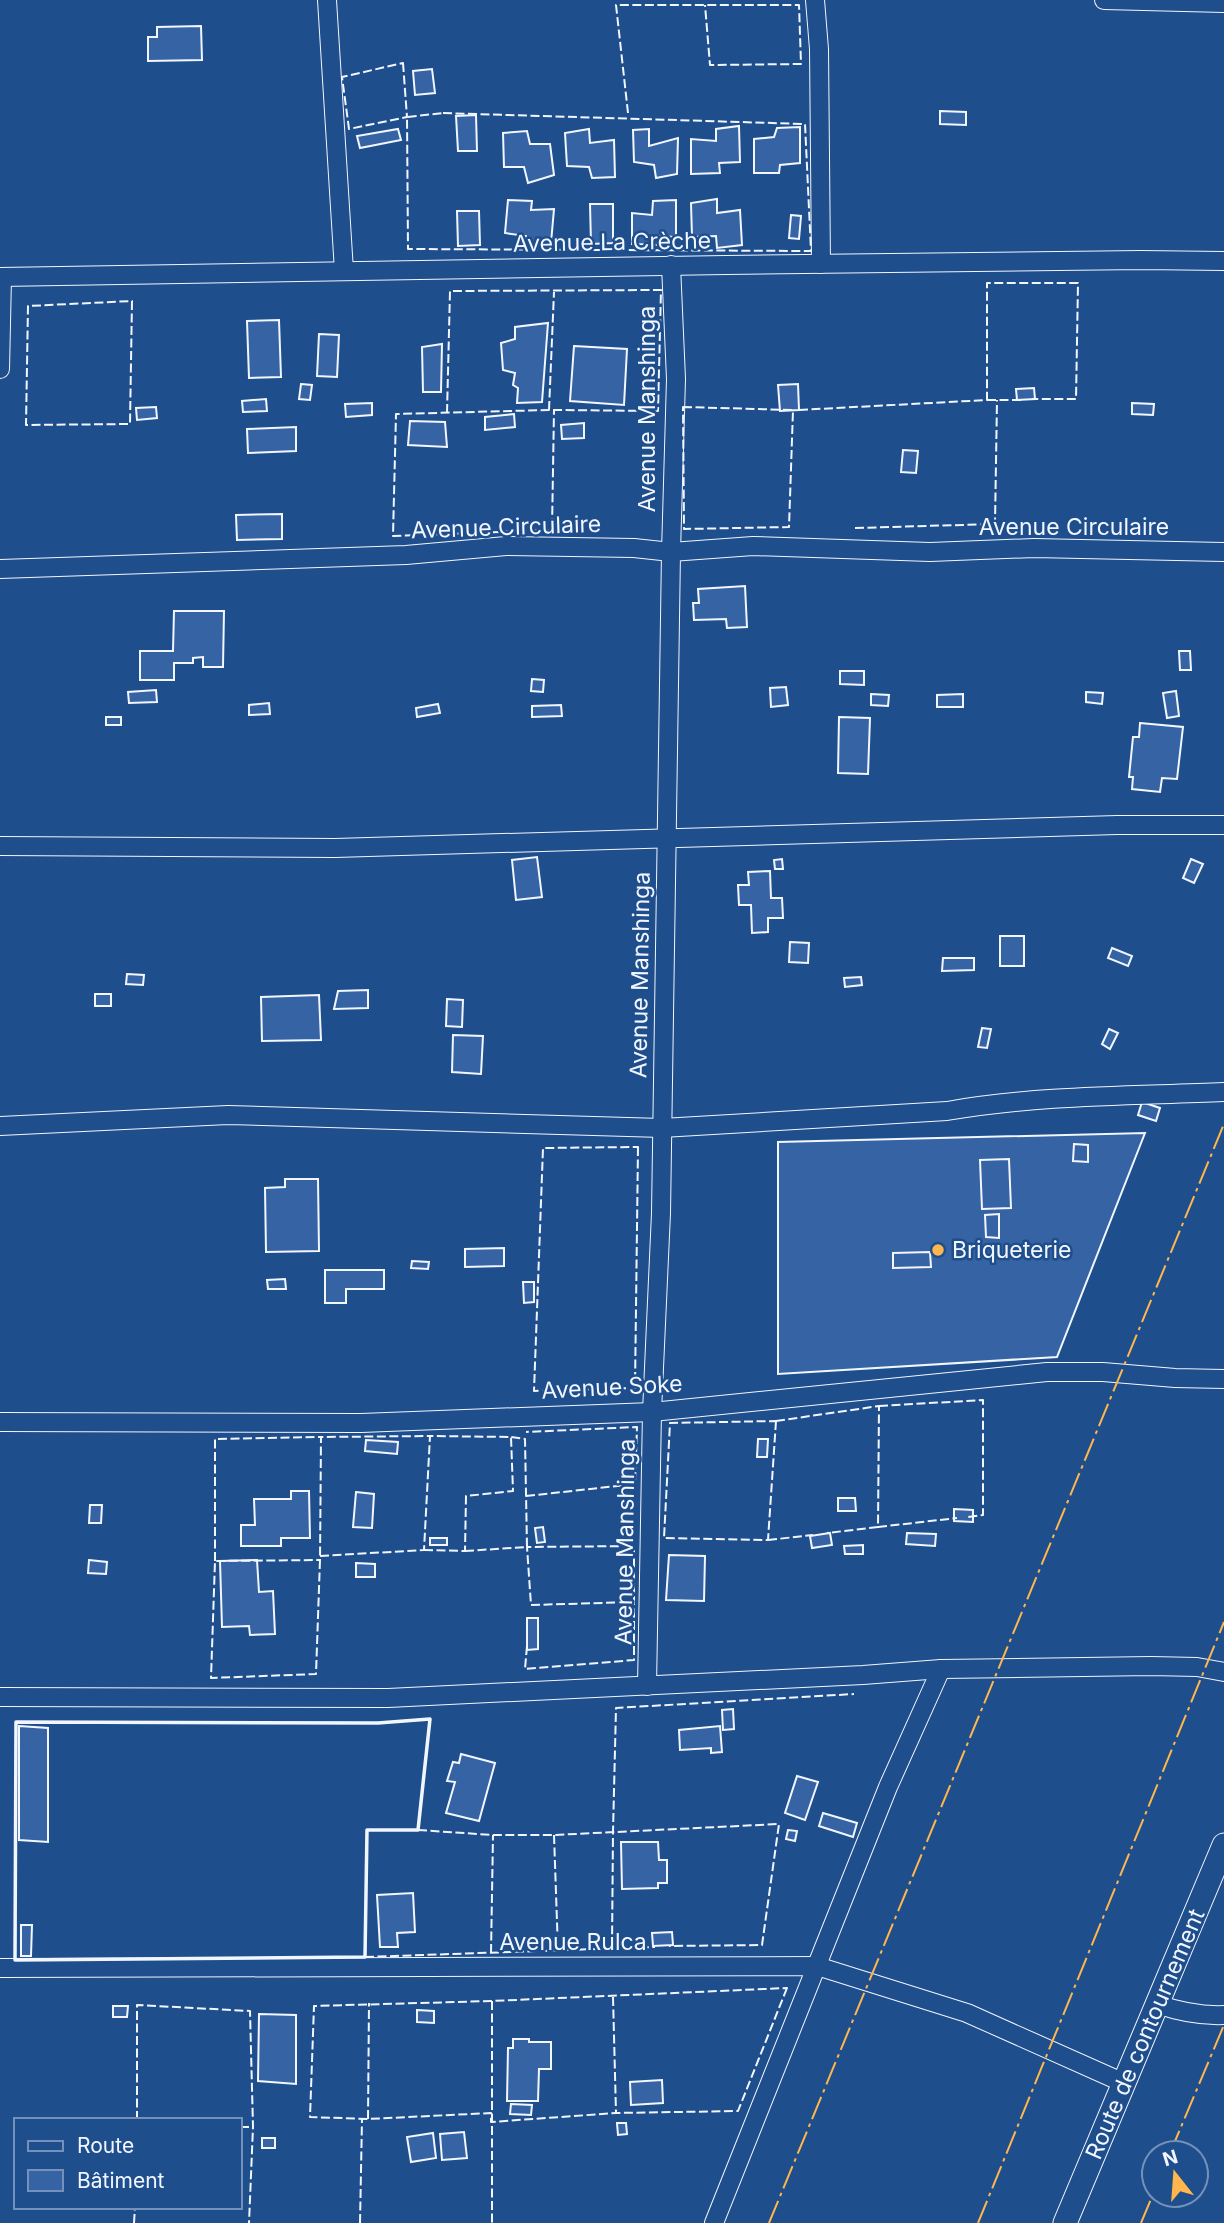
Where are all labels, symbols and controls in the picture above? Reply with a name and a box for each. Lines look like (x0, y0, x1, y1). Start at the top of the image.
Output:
street label: Avenue La Crèche (513, 226, 711, 258)
street label: Avenue Manshinga (633, 306, 661, 512)
street label: Avenue Circulaire (410, 510, 602, 544)
street label: Avenue Circulaire (979, 513, 1169, 541)
street label: Avenue Manshinga (624, 872, 656, 1078)
place label: Briqueterie (952, 1236, 1071, 1264)
marker: Briqueterie (930, 1242, 946, 1258)
street label: Avenue Soke (541, 1369, 683, 1405)
street label: Avenue Manshinga (609, 1439, 641, 1645)
street label: Route de contournement (1080, 1904, 1211, 2163)
street label: Avenue Rulca (499, 1928, 647, 1956)
legend (14, 2118, 242, 2209)
text: Route (77, 2133, 134, 2158)
north arrow (1140, 2139, 1210, 2209)
text: N (1160, 2145, 1180, 2171)
text: Bâtiment (77, 2168, 165, 2193)

